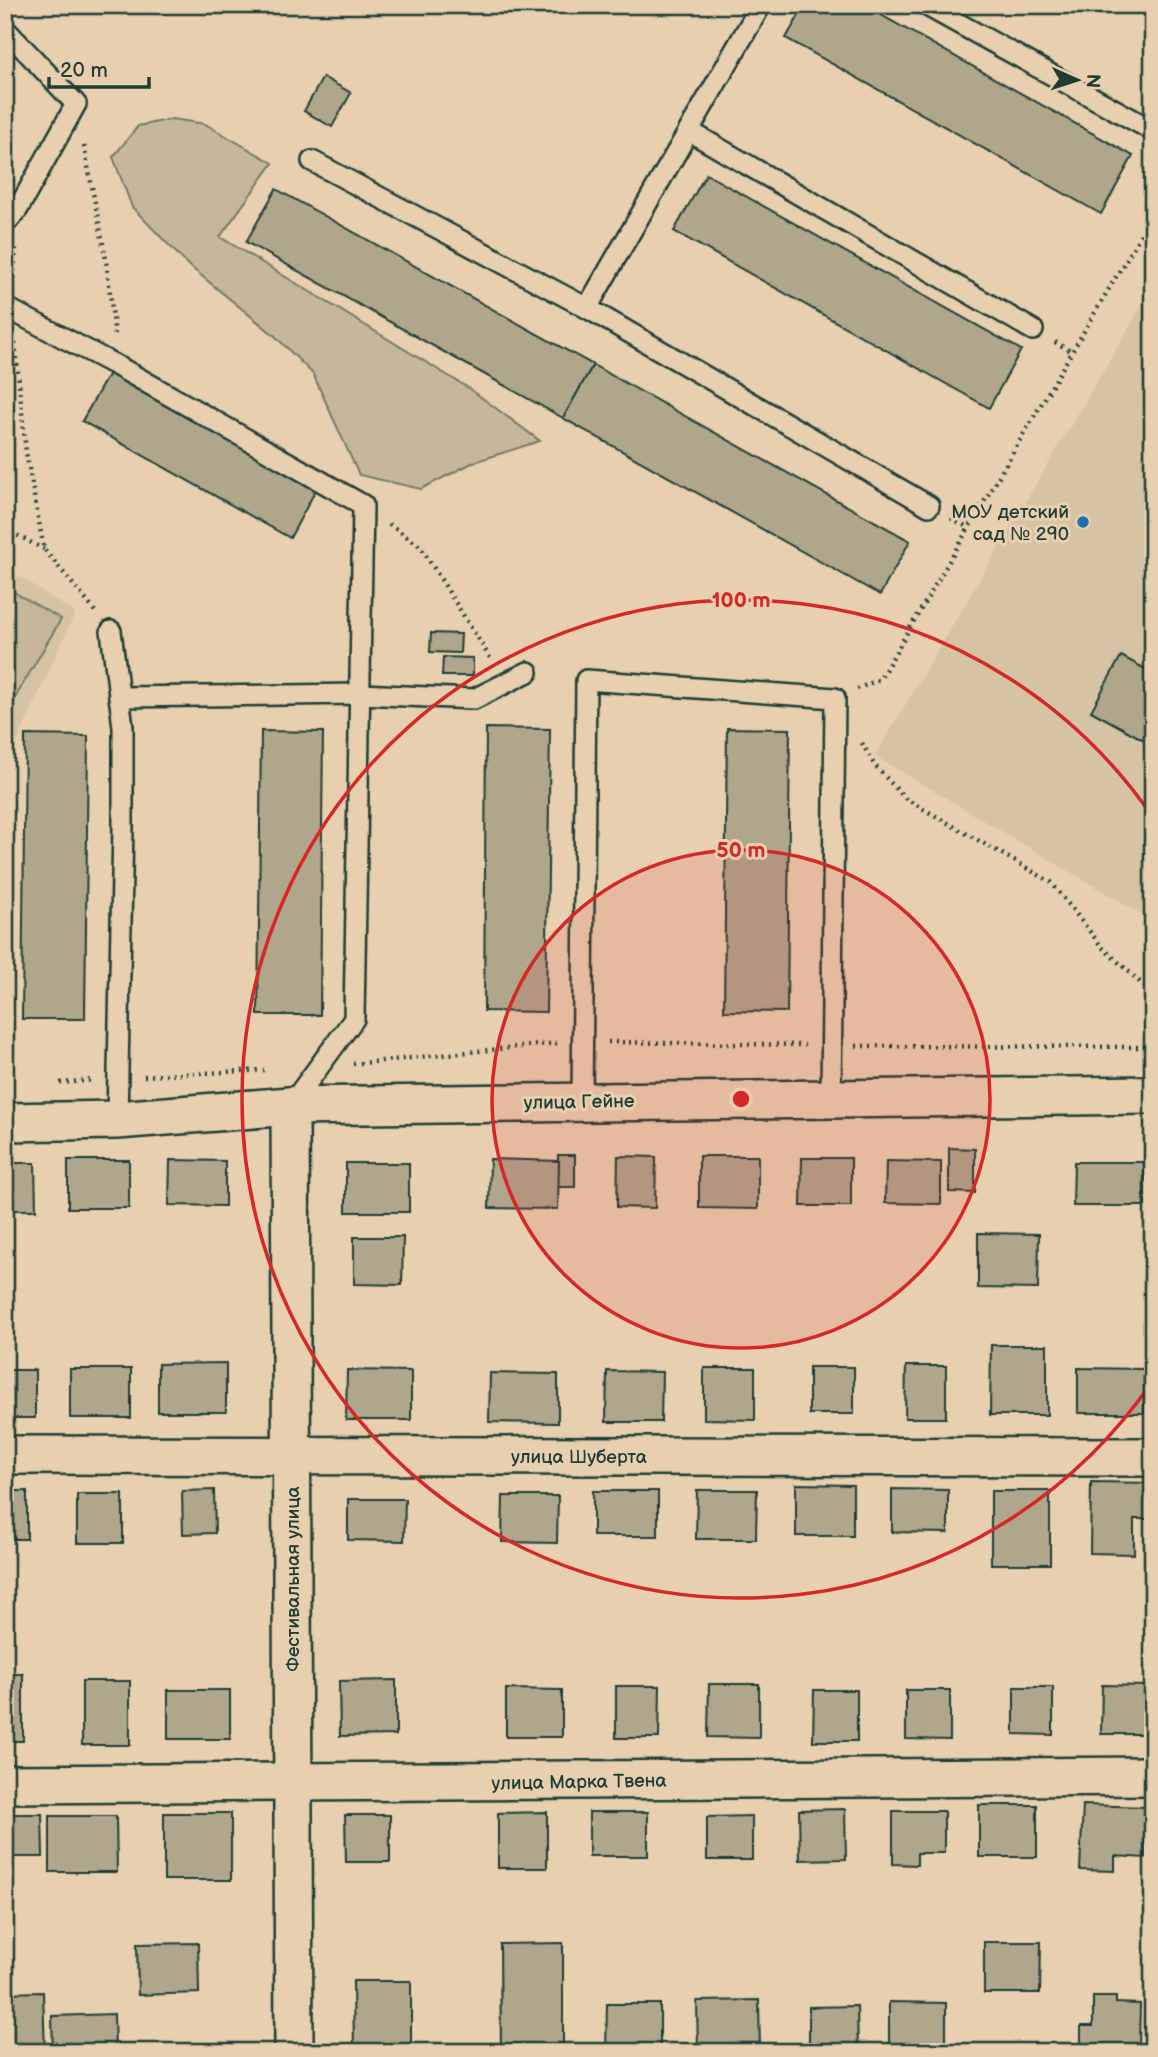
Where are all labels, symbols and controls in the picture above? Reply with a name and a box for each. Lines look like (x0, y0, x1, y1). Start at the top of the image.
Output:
scale bar (49, 46, 149, 90)
north arrow (1042, 46, 1112, 116)
text: 20 m (60, 58, 108, 83)
text: N (1081, 73, 1104, 89)
place label: МОУ детский сад № 290 (951, 501, 1069, 546)
marker: МОУ детский сад № 290 (1075, 514, 1091, 530)
text: 100 m (712, 588, 770, 613)
text: 50 m (717, 838, 765, 863)
centre of rings (729, 1087, 753, 1111)
street label: улица Гейне (523, 1090, 635, 1115)
street label: улица Шуберта (511, 1446, 647, 1469)
street label: Фестивальная улица (282, 1486, 305, 1672)
street label: улица Марка Твена (491, 1769, 667, 1796)

